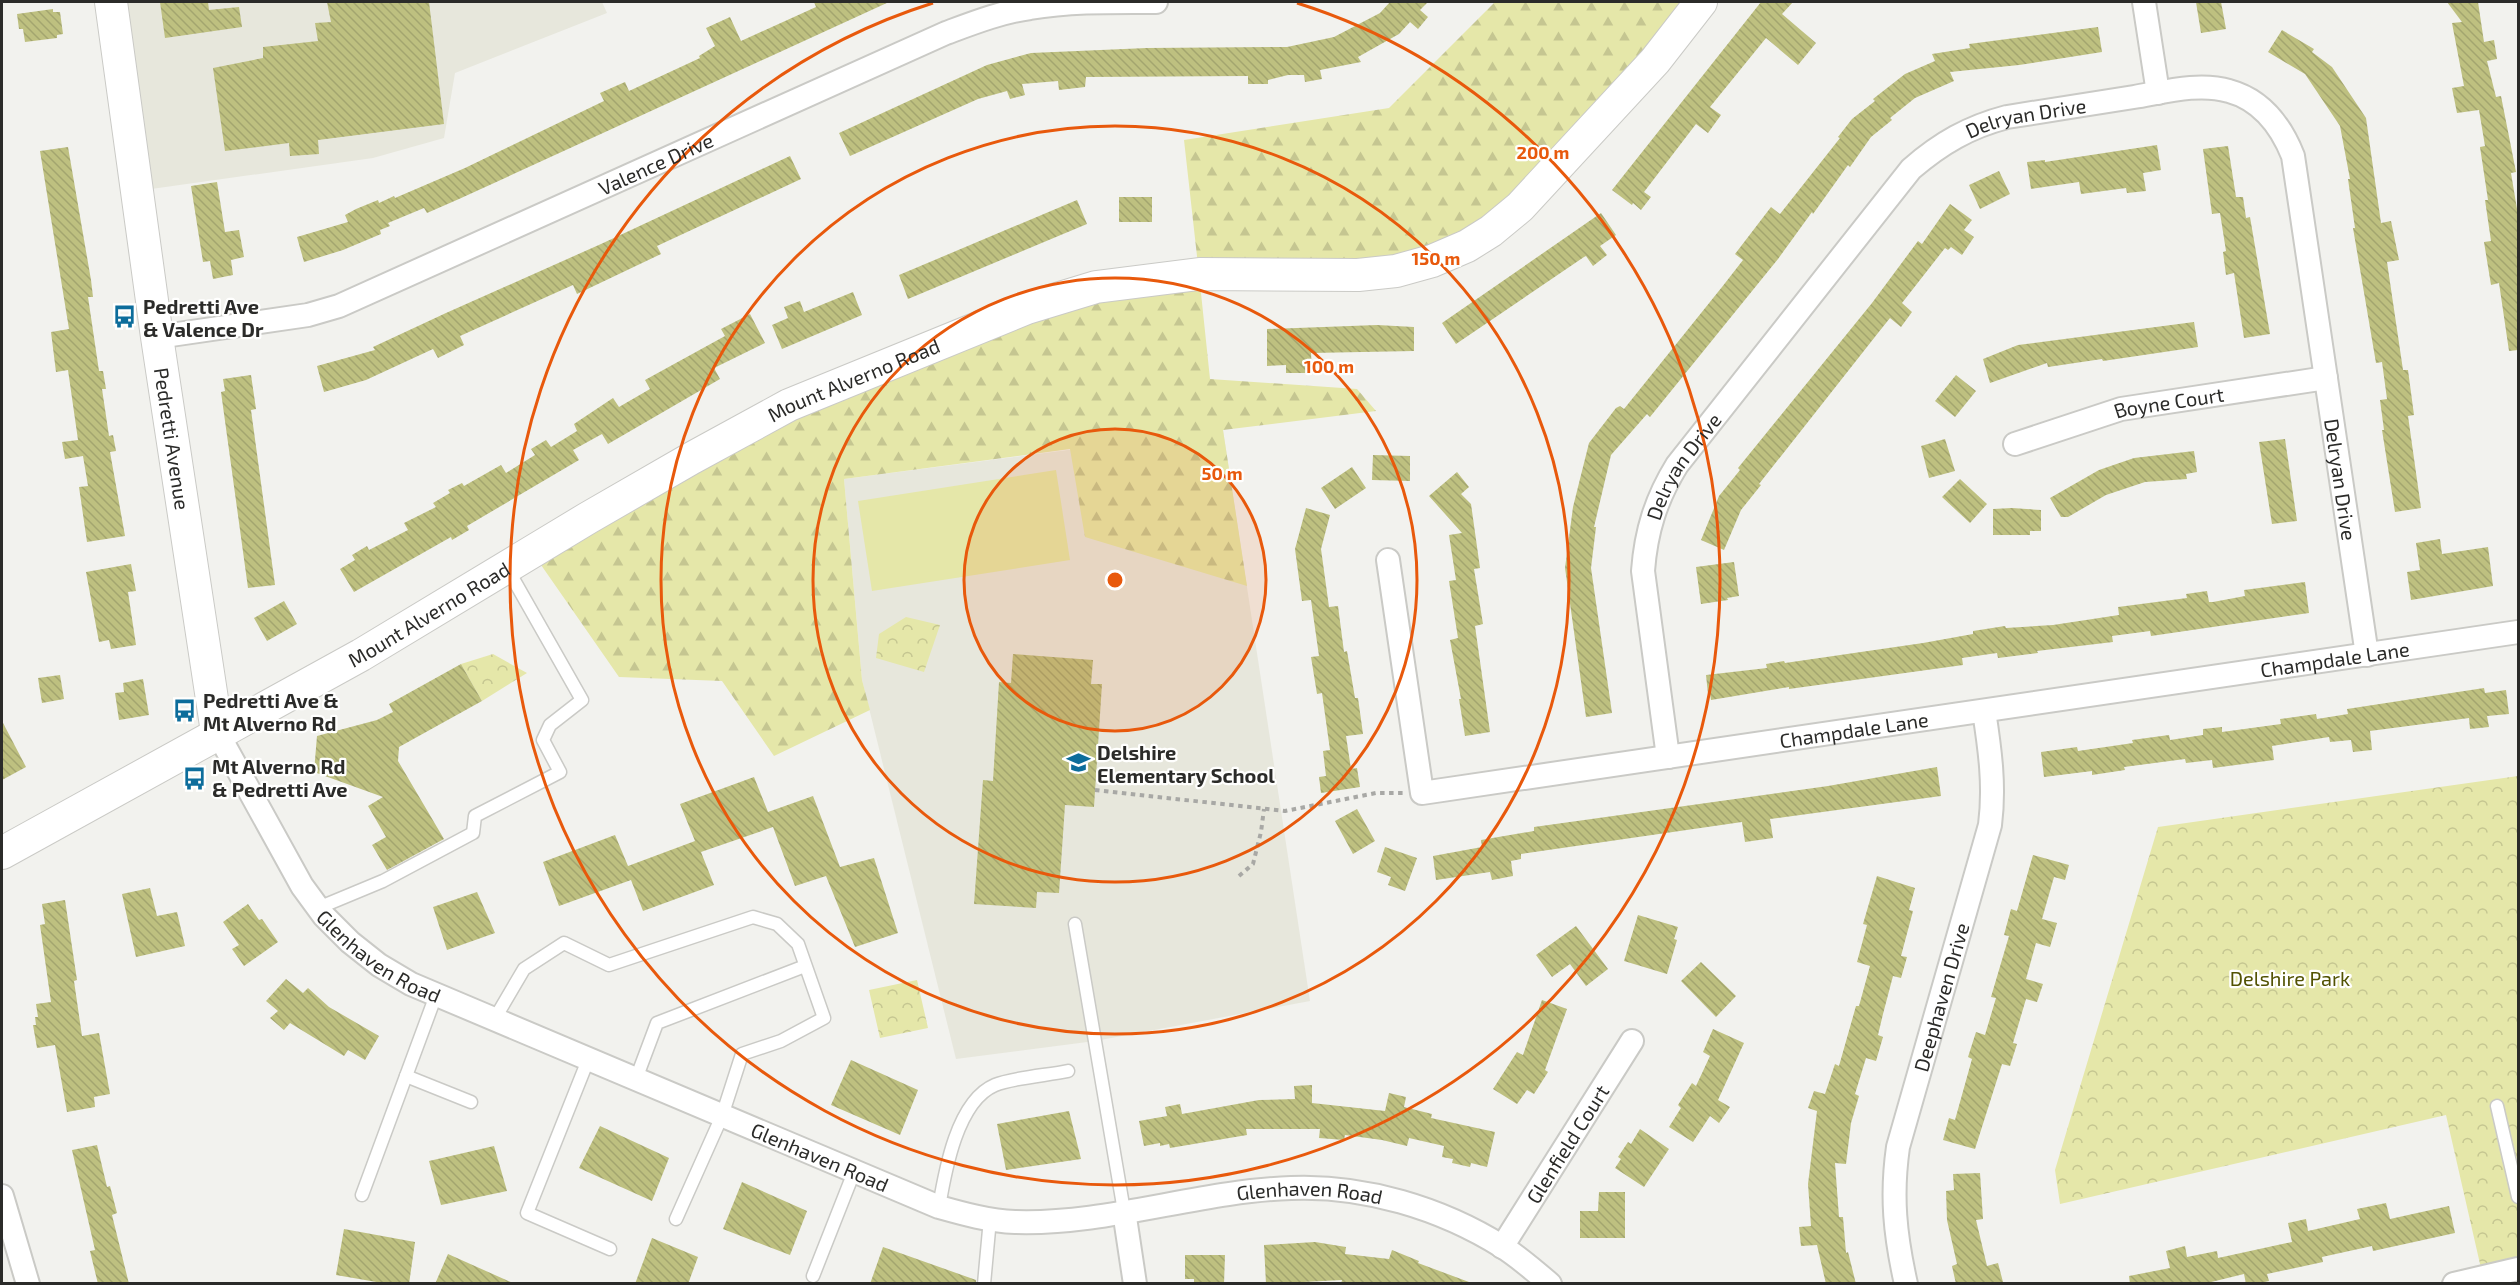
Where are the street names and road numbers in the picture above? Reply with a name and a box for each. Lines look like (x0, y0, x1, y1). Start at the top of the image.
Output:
street label: Delryan Drive (1961, 93, 2088, 143)
street label: Valence Drive (594, 127, 717, 200)
street label: Mount Alverno Road (763, 333, 943, 427)
street label: Pedretti Avenue (150, 366, 195, 512)
street label: Boyne Court (2110, 382, 2226, 423)
street label: Delryan Drive (1641, 408, 1726, 523)
street label: Delryan Drive (2320, 417, 2362, 542)
street label: Mount Alverno Road (344, 556, 514, 672)
street label: Champdale Lane (2259, 636, 2411, 682)
street label: Champdale Lane (1778, 707, 1930, 752)
street label: Glenhaven Road (312, 904, 445, 1007)
street label: Deephaven Drive (1908, 920, 1974, 1074)
street label: Glenfield Court (1521, 1080, 1614, 1208)
street label: Glenhaven Road (748, 1117, 892, 1196)
street label: Glenhaven Road (1235, 1176, 1385, 1209)

